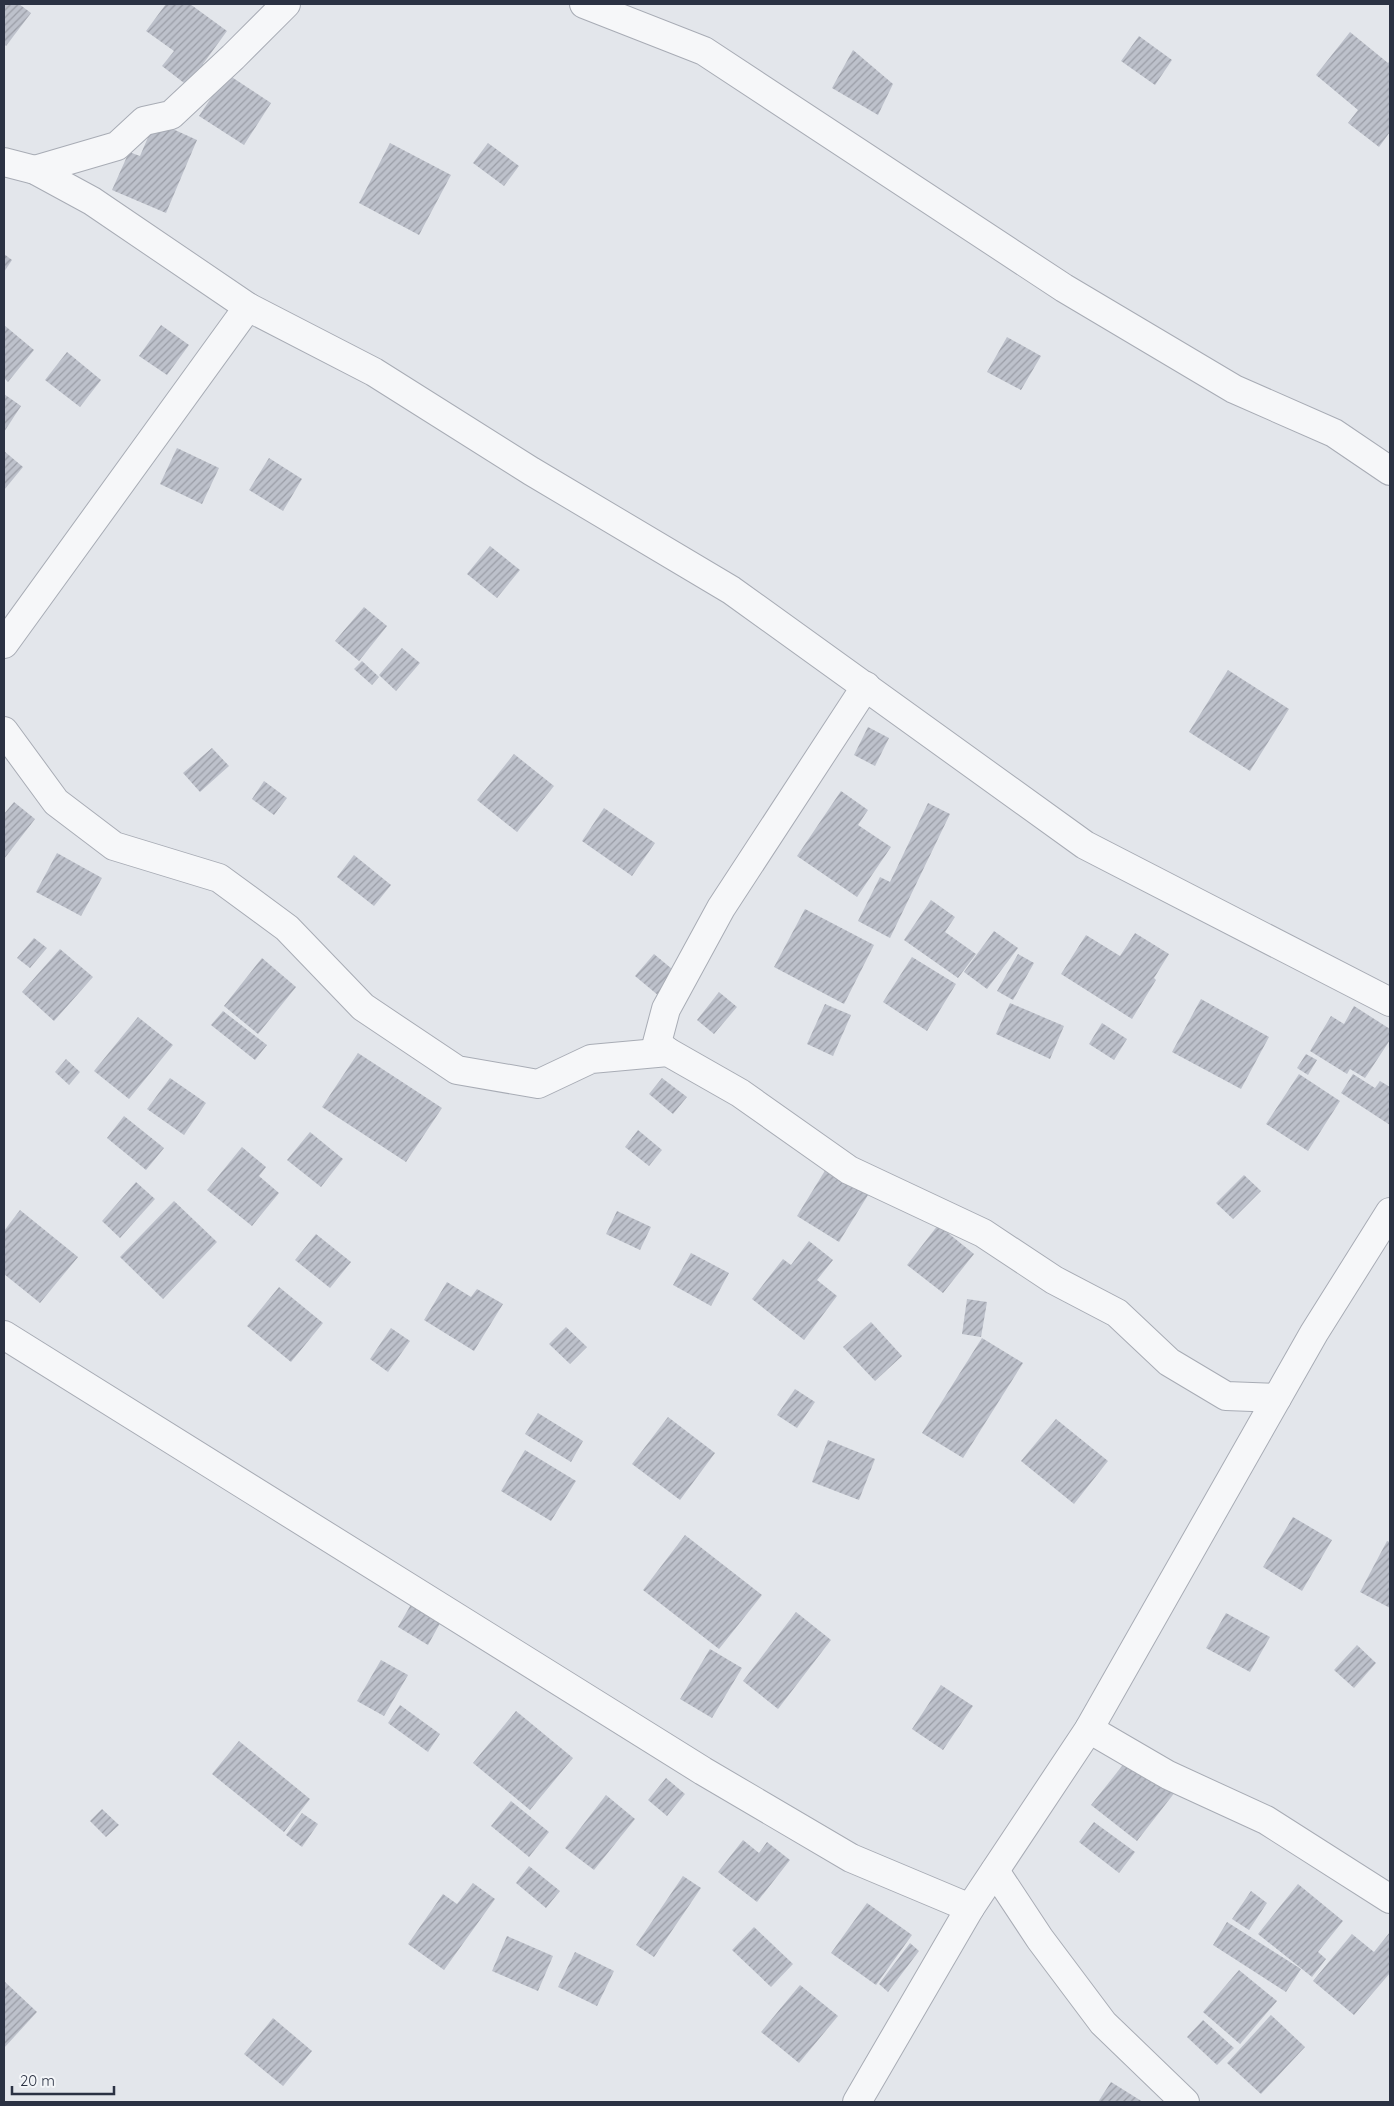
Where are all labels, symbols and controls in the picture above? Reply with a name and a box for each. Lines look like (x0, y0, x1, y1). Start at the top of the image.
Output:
scale bar (12, 2064, 115, 2096)
text: 20 m (20, 2071, 55, 2090)

